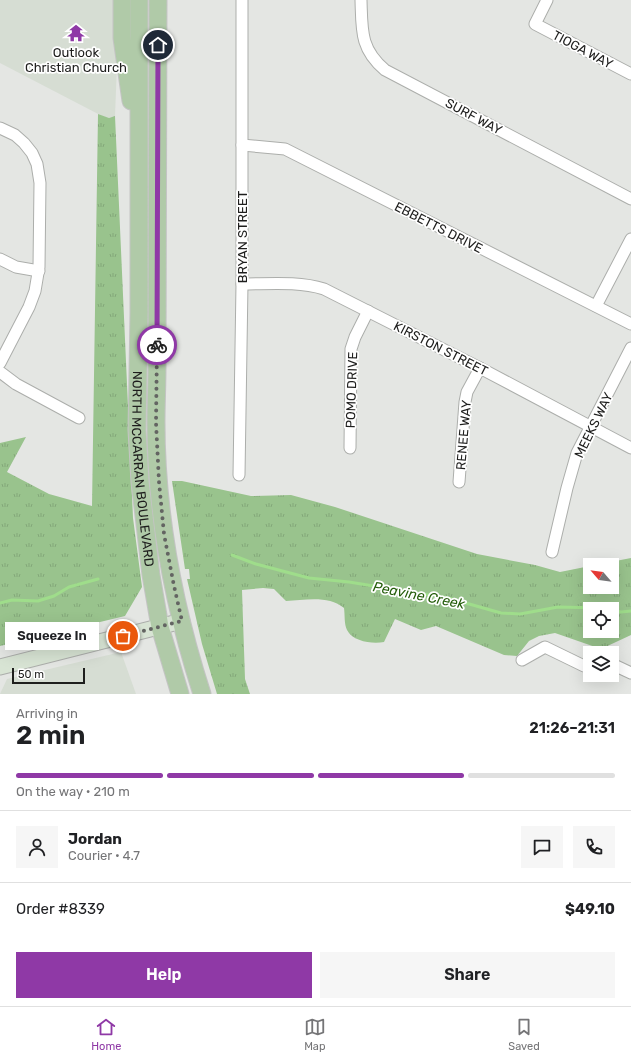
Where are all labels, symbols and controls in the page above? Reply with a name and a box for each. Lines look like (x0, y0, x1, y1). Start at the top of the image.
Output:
temple icon: Outlook Christian Church (66, 23, 86, 43)
street label: TIOGA WAY (550, 27, 616, 72)
pin (141, 28, 175, 62)
icon: home (147, 34, 169, 56)
place label: Outlook Christian Church (25, 45, 127, 75)
street label: SURF WAY (443, 95, 505, 138)
street label: BRYAN STREET (235, 190, 250, 283)
street label: EBBETTS DRIVE (392, 199, 485, 256)
street label: KIRSTON STREET (391, 318, 491, 379)
courier (137, 325, 177, 365)
icon: bike (146, 334, 168, 356)
street label: POMO DRIVE (343, 351, 360, 429)
street label: NORTH MCCARRAN BOULEVARD (129, 371, 157, 567)
street label: MEEKS WAY (571, 389, 616, 460)
street label: RENEE WAY (453, 399, 474, 471)
north arrow (583, 558, 619, 594)
map controls (583, 558, 619, 682)
water label: Peavine Creek (371, 578, 467, 613)
button: locate (583, 602, 619, 638)
pin (106, 619, 140, 653)
callout: Squeeze In (5, 622, 99, 650)
icon: bag (112, 625, 134, 647)
text: Squeeze In (17, 628, 87, 643)
button: layers (583, 646, 619, 682)
scale bar (12, 666, 85, 685)
text: 50 m (18, 668, 44, 681)
text: Arriving in (16, 706, 78, 721)
text: 21:26–21:31 (529, 719, 615, 737)
text: 2 min (16, 720, 85, 751)
text: On the way · 210 m (16, 784, 130, 799)
button: person (16, 826, 58, 868)
button: chat (521, 826, 563, 868)
button: phone (573, 826, 615, 868)
text: Jordan (68, 830, 122, 848)
text: Courier · 4.7 (68, 848, 140, 863)
text: Order #8339 (16, 900, 105, 918)
text: $49.10 (565, 900, 615, 918)
button: Help (16, 952, 312, 998)
button: Share (320, 952, 615, 998)
tab: Home (91, 1016, 121, 1053)
tab: Map (304, 1016, 326, 1053)
tab: Saved (508, 1016, 540, 1053)

